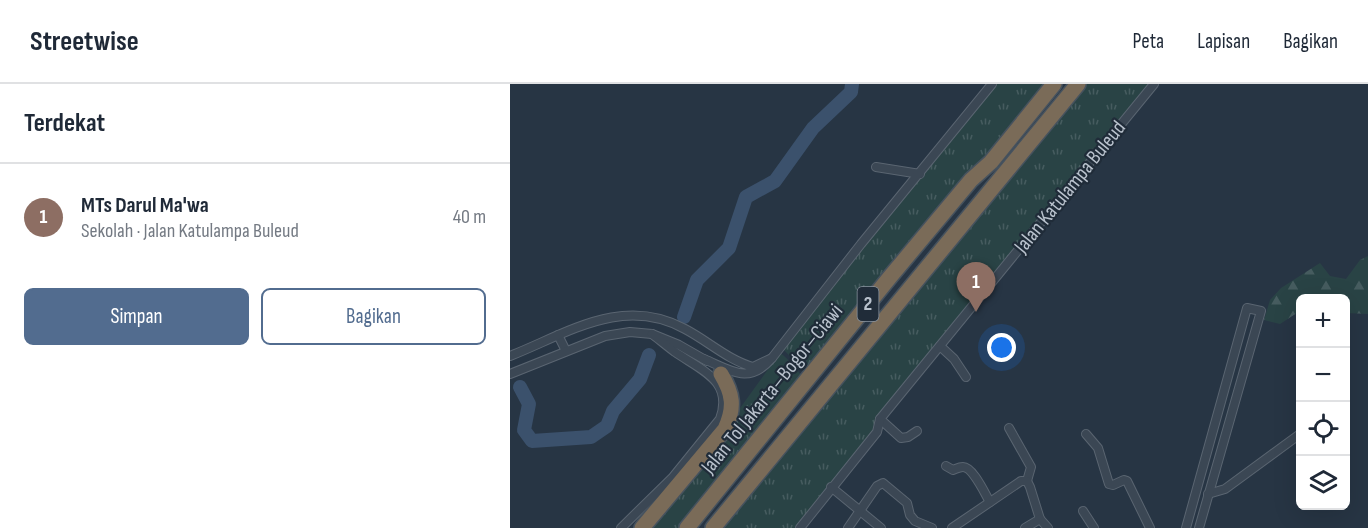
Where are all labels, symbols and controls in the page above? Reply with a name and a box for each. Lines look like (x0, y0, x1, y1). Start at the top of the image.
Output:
text: Streetwise (30, 25, 139, 58)
text: Peta (1133, 29, 1164, 54)
text: Lapisan (1197, 29, 1250, 54)
text: Bagikan (1283, 29, 1338, 54)
text: Terdekat (24, 108, 105, 139)
street label: Jalan Katulampa Buleud (1008, 116, 1131, 259)
text: MTs Darul Ma'wa (81, 192, 209, 219)
text: 1 (40, 205, 47, 229)
text: 40 m (453, 205, 486, 229)
text: Sekolah · Jalan Katulampa Buleud (81, 219, 299, 243)
pin: 1 (956, 262, 996, 312)
road number: 2 (858, 287, 878, 321)
button: Simpan (24, 288, 249, 345)
button: Bagikan (261, 288, 486, 345)
map controls (1296, 294, 1350, 510)
button: + (1296, 294, 1350, 348)
street label: Jalan Tol Jakarta–Bogor–Ciawi (695, 299, 848, 480)
your location (987, 333, 1016, 362)
button: − (1296, 348, 1350, 402)
button: locate (1296, 402, 1350, 456)
button: layers (1296, 456, 1350, 510)

